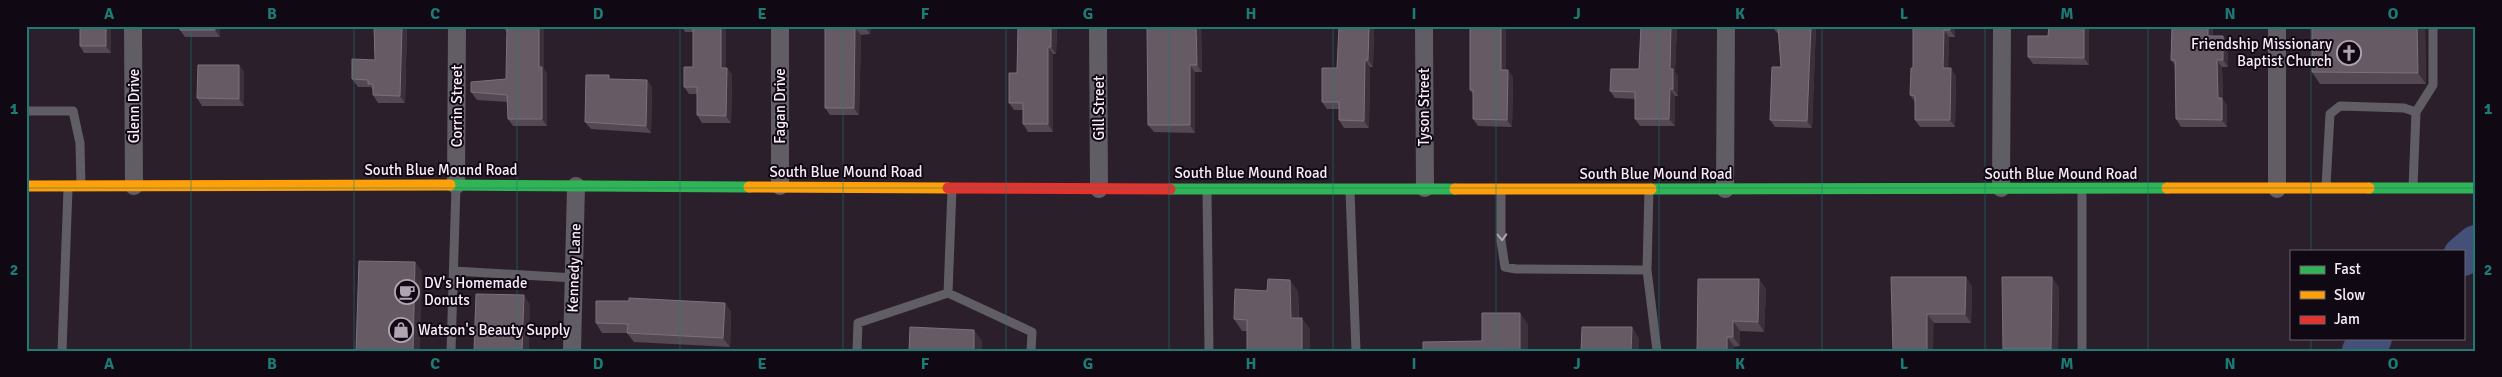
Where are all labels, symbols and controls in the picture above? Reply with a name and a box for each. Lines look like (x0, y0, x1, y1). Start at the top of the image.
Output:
text: A (104, 4, 115, 24)
text: B (267, 4, 277, 24)
text: C (430, 4, 440, 24)
text: D (593, 4, 604, 24)
text: E (757, 4, 767, 24)
text: F (921, 4, 930, 24)
text: G (1083, 4, 1093, 24)
text: H (1246, 4, 1256, 24)
text: I (1411, 4, 1417, 24)
text: J (1573, 4, 1581, 24)
text: K (1735, 4, 1745, 24)
text: L (1900, 4, 1909, 24)
text: M (2060, 4, 2074, 24)
text: N (2224, 4, 2236, 24)
text: O (2388, 4, 2399, 24)
place label: Friendship Missionary Baptist Church (2191, 35, 2332, 70)
church icon: Friendship Missionary Baptist Church (2336, 40, 2362, 66)
street label: Corrin Street (448, 65, 466, 147)
street label: Fagan Drive (771, 68, 789, 144)
street label: Tyson Street (1415, 68, 1433, 146)
street label: Glenn Drive (125, 69, 143, 143)
street label: Gill Street (1090, 76, 1108, 140)
text: 1 (10, 99, 19, 119)
text: 1 (2484, 99, 2493, 119)
street label: South Blue Mound Road (365, 161, 518, 179)
street label: South Blue Mound Road (770, 163, 923, 181)
street label: South Blue Mound Road (1175, 164, 1328, 182)
street label: South Blue Mound Road (1580, 165, 1733, 183)
street label: South Blue Mound Road (1985, 165, 2138, 183)
street label: Kennedy Lane (563, 223, 585, 313)
one-way arrow (1496, 233, 1507, 241)
legend (2290, 250, 2464, 340)
text: 2 (10, 260, 18, 280)
text: Fast (2334, 260, 2361, 278)
text: 2 (2484, 260, 2492, 280)
place label: DV's Homemade Donuts (424, 274, 528, 309)
cafe icon: DV's Homemade Donuts (394, 279, 420, 305)
text: Slow (2334, 286, 2365, 304)
text: Jam (2334, 310, 2360, 328)
shop icon: Watson's Beauty Supply (388, 317, 414, 343)
place label: Watson's Beauty Supply (418, 321, 570, 339)
text: A (104, 354, 115, 374)
text: B (267, 354, 277, 374)
text: C (430, 354, 440, 374)
text: D (593, 354, 604, 374)
text: E (757, 354, 767, 374)
text: F (921, 354, 930, 374)
text: G (1083, 354, 1093, 374)
text: H (1246, 354, 1256, 374)
text: I (1411, 354, 1417, 374)
text: J (1573, 354, 1581, 374)
text: K (1735, 354, 1745, 374)
text: L (1900, 354, 1909, 374)
text: M (2060, 354, 2074, 374)
text: N (2224, 354, 2236, 374)
text: O (2388, 354, 2399, 374)

